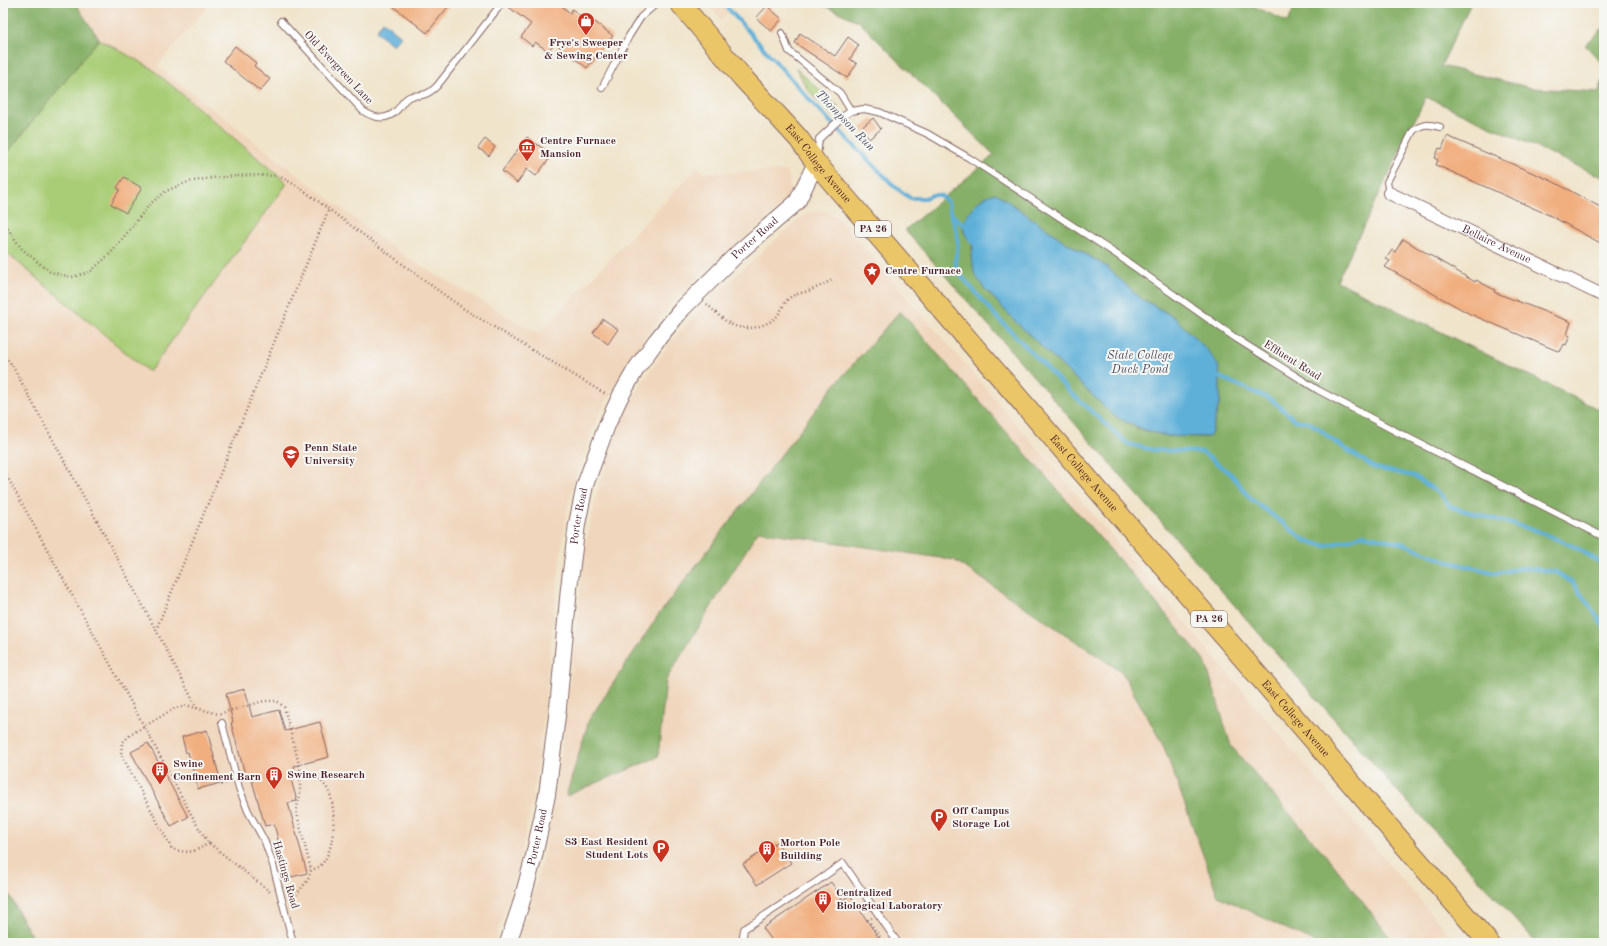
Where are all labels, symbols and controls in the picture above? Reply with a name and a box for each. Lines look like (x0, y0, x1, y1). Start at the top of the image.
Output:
shop icon: Frye's Sweeper & Sewing Center (576, 11, 596, 36)
street label: Old Evergreen Lane (301, 29, 375, 107)
place label: Frye's Sweeper & Sewing Center (544, 38, 628, 62)
water label: Thompson Run (813, 88, 877, 154)
street label: East College Avenue (783, 122, 853, 205)
place label: Centre Furnace Mansion (540, 136, 616, 160)
museum icon: Centre Furnace Mansion (517, 137, 537, 162)
street label: Porter Road (729, 215, 781, 262)
road number: PA 26 (855, 221, 891, 237)
street label: Bellaire Avenue (1460, 223, 1532, 266)
place icon: Centre Furnace (862, 261, 882, 286)
place label: Centre Furnace (885, 266, 961, 277)
street label: Effluent Road (1261, 339, 1323, 383)
water label: State College Duck Pond (1107, 350, 1173, 376)
street label: East College Avenue (1047, 433, 1120, 514)
place label: Penn State University (304, 443, 357, 467)
school or university icon: Penn State University (281, 444, 301, 469)
street label: Porter Road (569, 486, 590, 545)
road number: PA 26 (1191, 611, 1227, 627)
street label: East College Avenue (1259, 678, 1331, 759)
place label: Swine Confinement Barn (173, 759, 261, 783)
building icon: Swine Confinement Barn (150, 760, 170, 785)
building icon: Swine Research (264, 765, 284, 790)
place label: Swine Research (287, 770, 365, 781)
place label: Off Campus Storage Lot (952, 806, 1010, 830)
parking icon: Off Campus Storage Lot (929, 807, 949, 832)
street label: Porter Road (526, 808, 549, 867)
place label: 83 East Resident Student Lots (565, 837, 648, 861)
parking icon: 83 East Resident Student Lots (651, 838, 671, 863)
place label: Morton Pole Building (780, 838, 840, 862)
building icon: Morton Pole Building (757, 839, 777, 864)
street label: Hastings Road (270, 840, 300, 910)
place label: Centralized Biological Laboratory (836, 888, 943, 912)
building icon: Centralized Biological Laboratory (813, 889, 833, 914)

